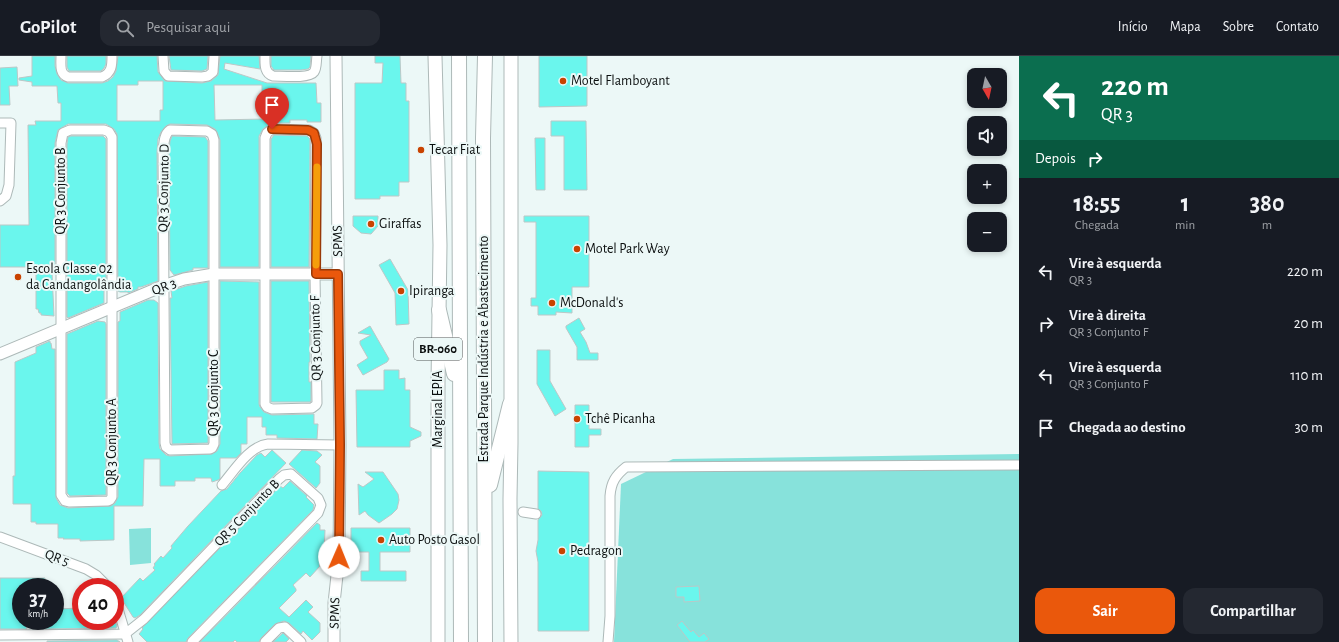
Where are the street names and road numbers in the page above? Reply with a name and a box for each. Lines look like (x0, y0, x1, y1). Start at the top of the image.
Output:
street label: QR 3 Conjunto D (156, 144, 172, 232)
street label: QR 3 Conjunto B (54, 148, 68, 234)
street label: SPMS (331, 225, 345, 257)
street label: Estrada Parque Indústria e Abastecimento (477, 235, 491, 462)
street label: QR 3 (150, 276, 178, 298)
street label: QR 3 Conjunto F (308, 294, 324, 381)
road number: BR-060 (414, 338, 462, 360)
street label: QR 3 Conjunto C (207, 350, 221, 436)
street label: Marginal EPIA (431, 370, 445, 448)
street label: QR 3 Conjunto A (105, 398, 119, 486)
street label: QR 5 Conjunto B (212, 477, 282, 549)
street label: QR 5 (43, 547, 71, 569)
street label: SPMS (327, 597, 343, 629)

